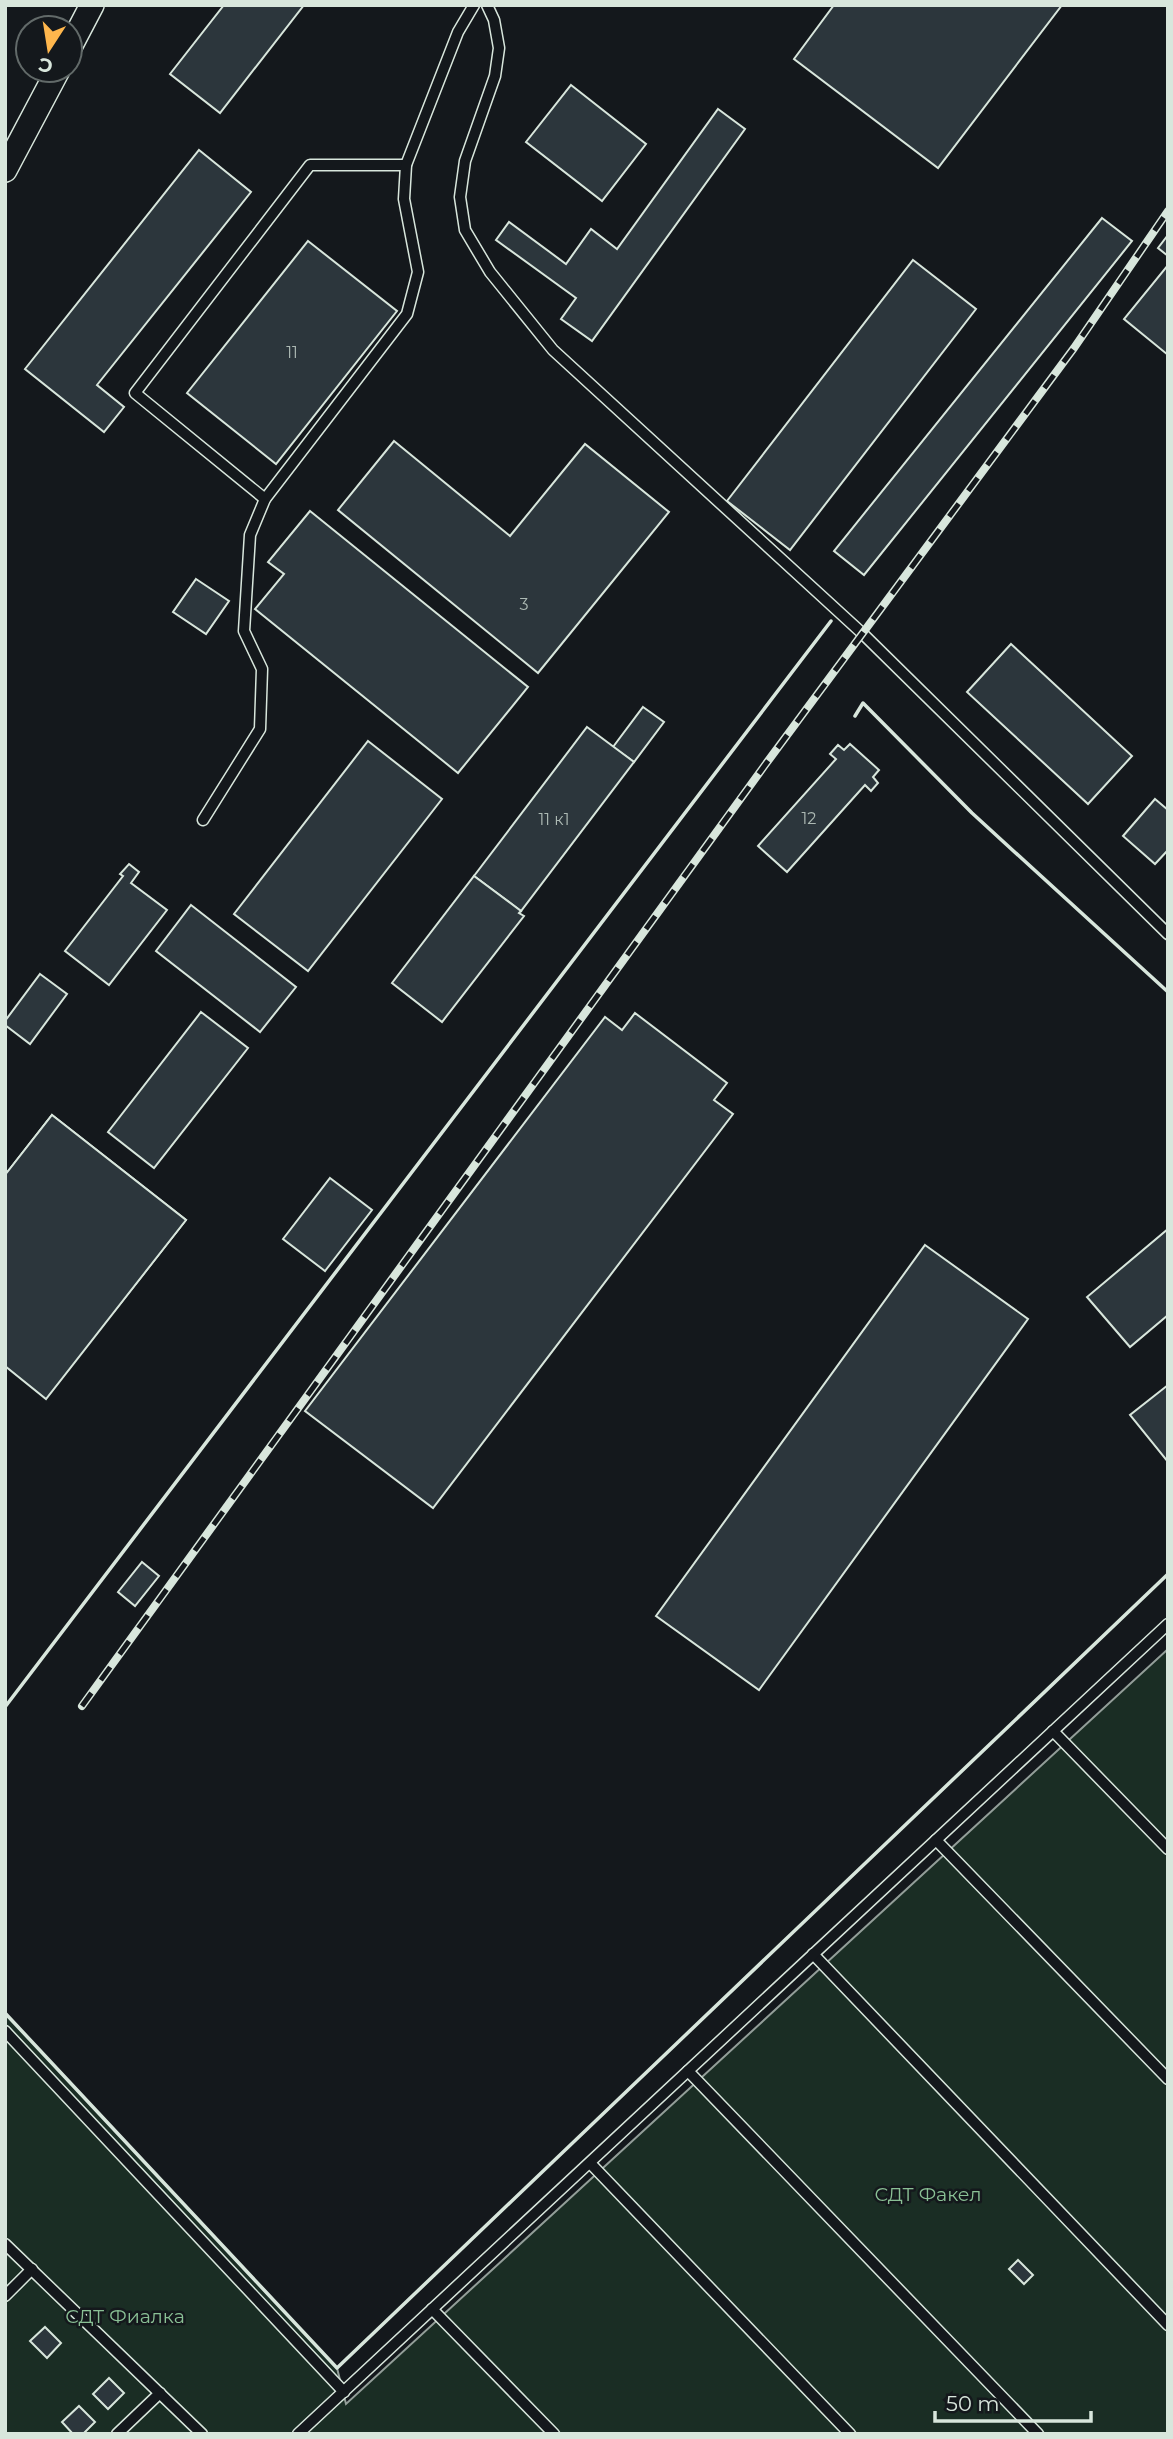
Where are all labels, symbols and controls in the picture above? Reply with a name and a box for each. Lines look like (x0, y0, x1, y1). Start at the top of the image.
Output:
north arrow (14, 14, 84, 84)
text: С (36, 52, 55, 78)
house number: 11 (286, 343, 298, 362)
house number: 3 (519, 595, 529, 614)
house number: 12 (802, 809, 816, 828)
house number: 11 к1 (539, 810, 569, 829)
park label: СДТ Факел (875, 2183, 981, 2206)
park label: СДТ Фиалка (65, 2305, 185, 2328)
scale bar (935, 2380, 1091, 2424)
text: 50 m (946, 2391, 1000, 2416)

